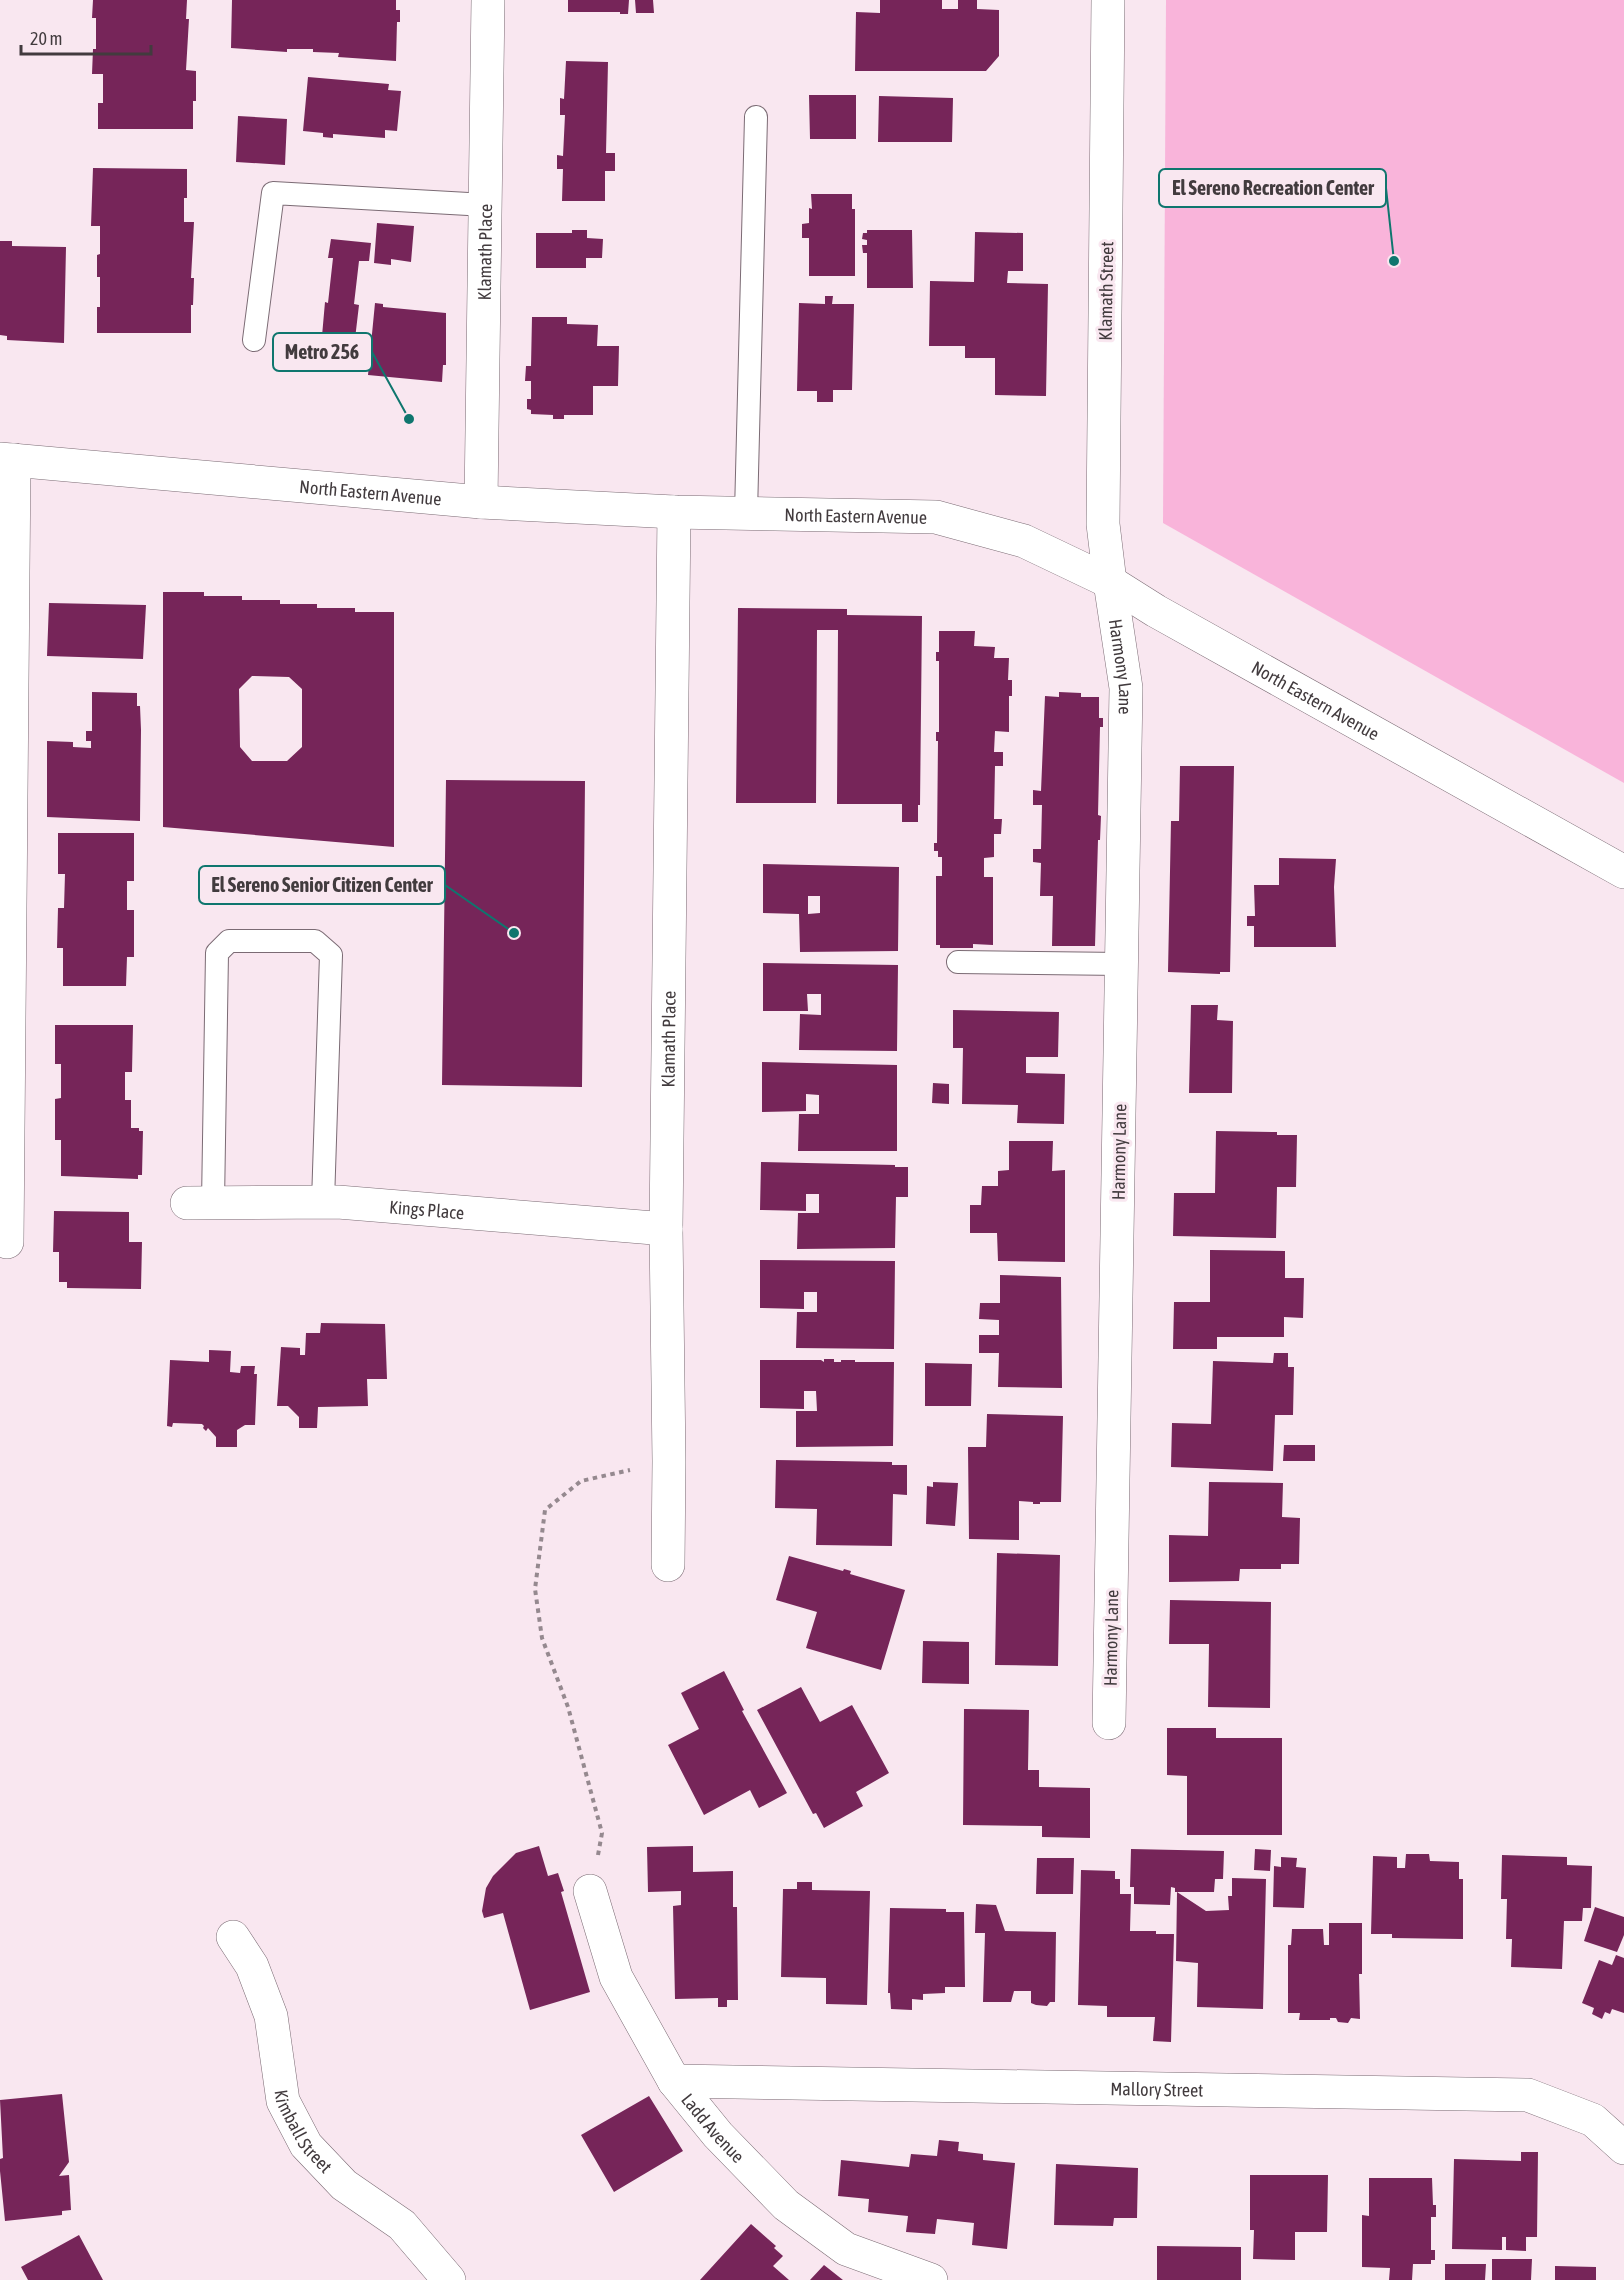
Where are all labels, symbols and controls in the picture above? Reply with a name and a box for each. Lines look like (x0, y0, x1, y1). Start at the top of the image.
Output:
scale bar (21, 18, 152, 56)
text: 20 m (30, 28, 62, 49)
callout: El Sereno Recreation Center (1159, 169, 1386, 207)
text: El Sereno Recreation Center (1172, 176, 1375, 199)
street label: Klamath Place (473, 204, 496, 300)
street label: Klamath Street (1095, 241, 1117, 341)
callout: Metro 256 (273, 333, 372, 371)
text: Metro 256 (285, 340, 359, 363)
street label: North Eastern Avenue (299, 475, 442, 509)
street label: North Eastern Avenue (784, 504, 927, 527)
street label: Harmony Lane (1105, 617, 1137, 715)
street label: North Eastern Avenue (1248, 656, 1383, 744)
callout: El Sereno Senior Citizen Center (199, 866, 445, 904)
text: El Sereno Senior Citizen Center (211, 873, 434, 896)
street label: Klamath Place (657, 991, 679, 1087)
street label: Harmony Lane (1108, 1104, 1130, 1200)
street label: Kings Place (388, 1196, 465, 1223)
street label: Harmony Lane (1100, 1590, 1122, 1686)
street label: Mallory Street (1110, 2078, 1204, 2100)
street label: Kimball Street (271, 2088, 337, 2177)
street label: Ladd Avenue (678, 2089, 749, 2167)

